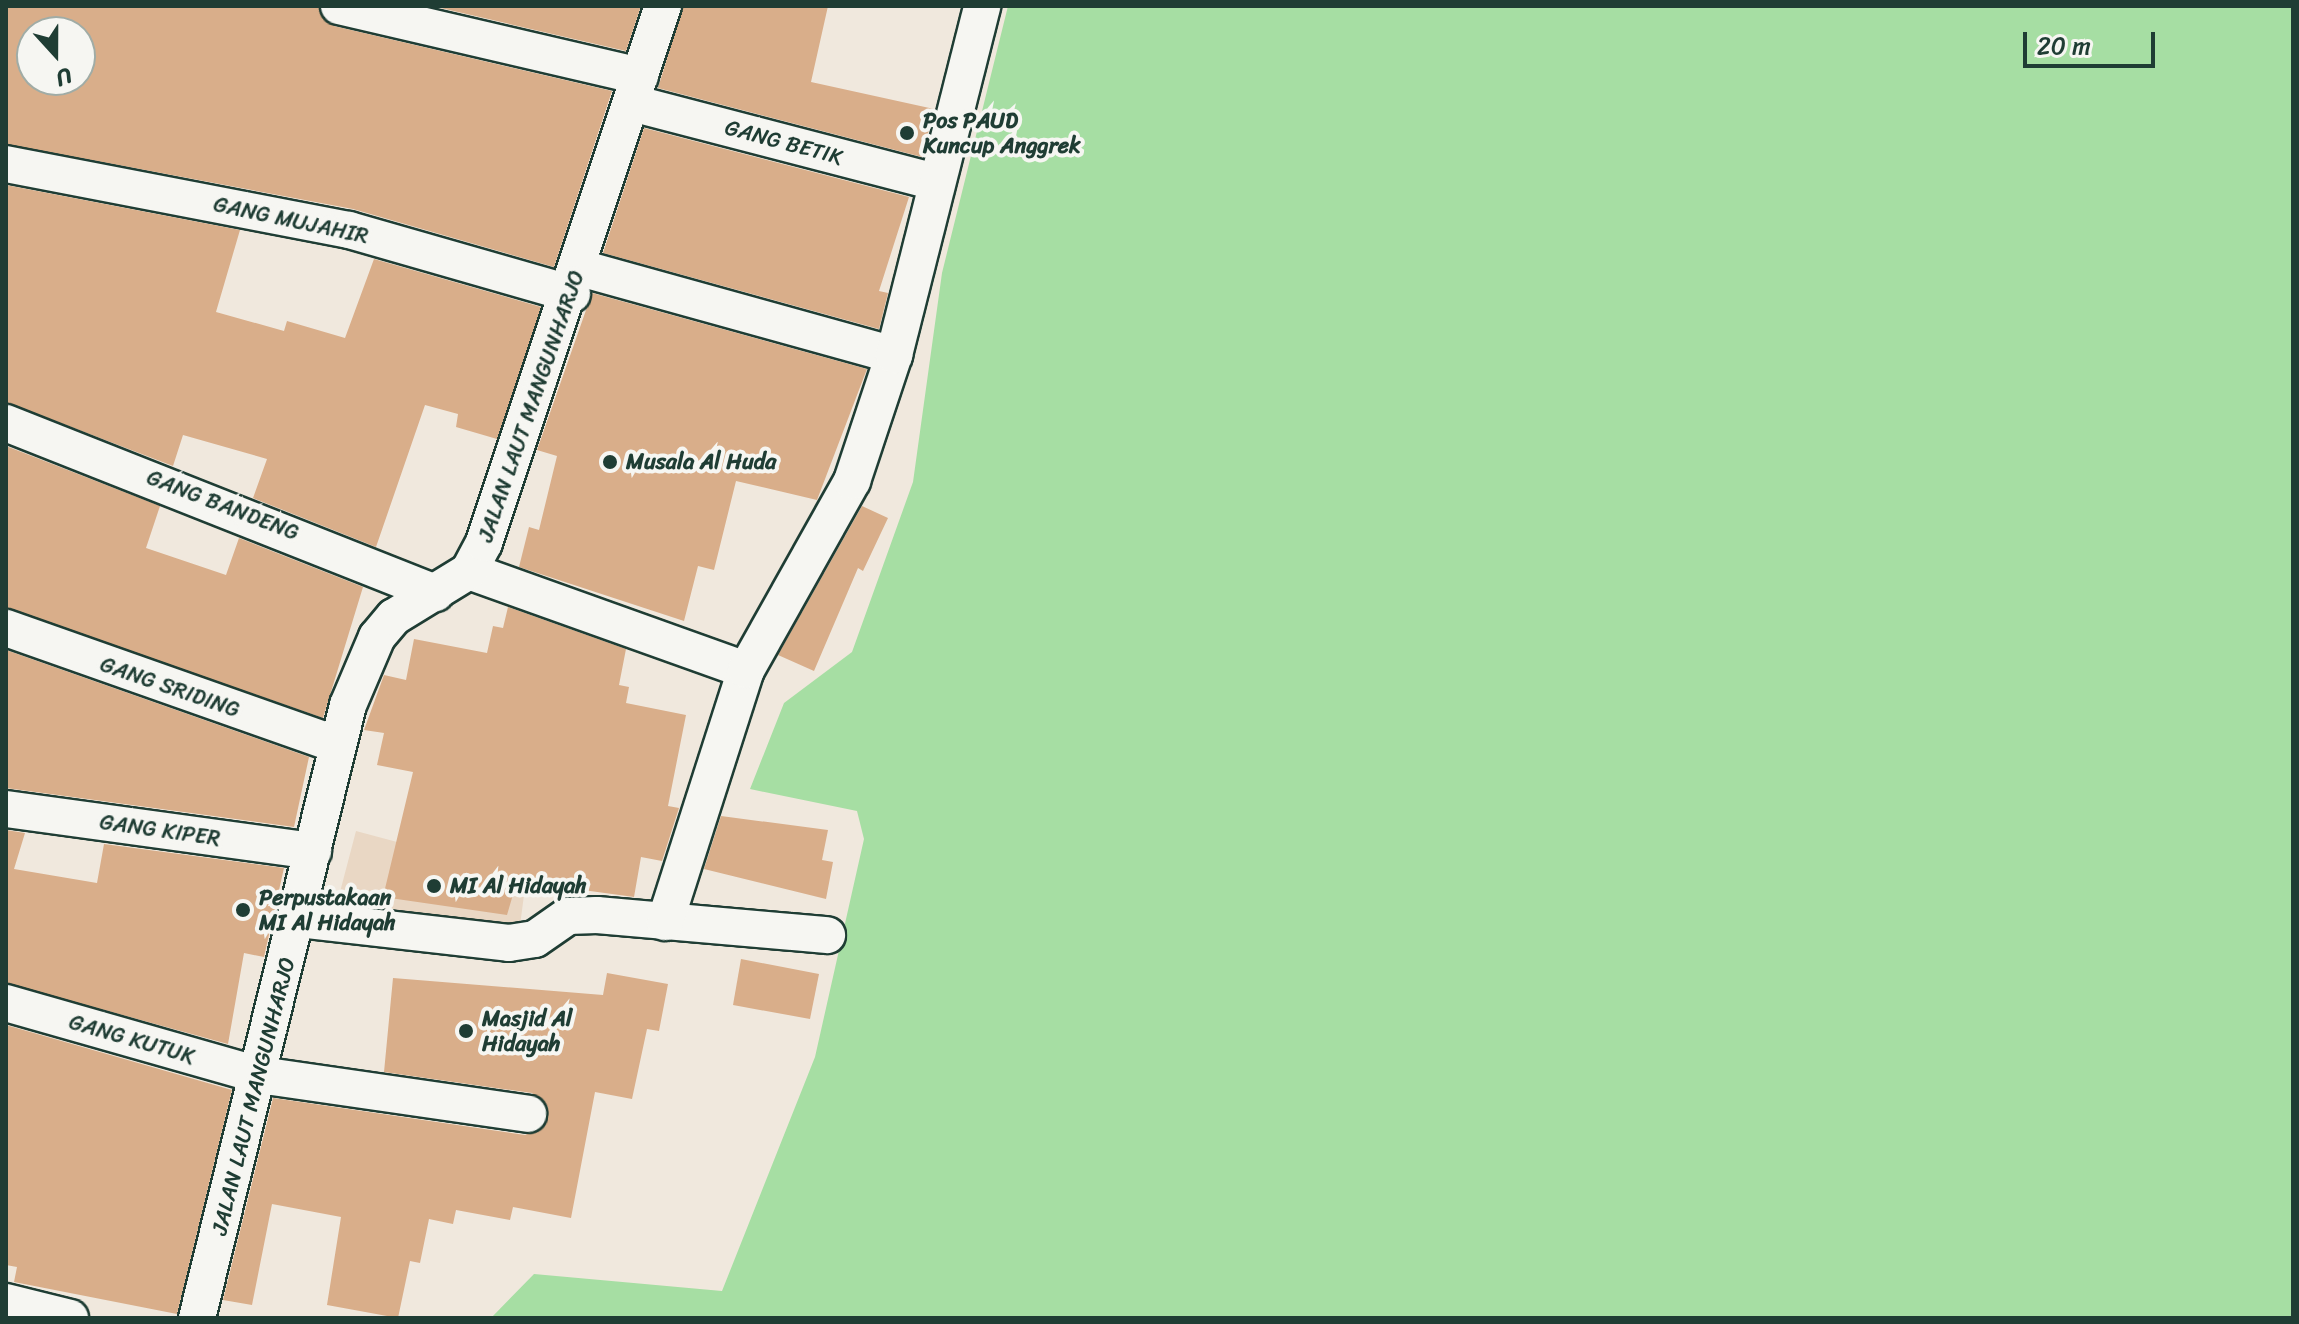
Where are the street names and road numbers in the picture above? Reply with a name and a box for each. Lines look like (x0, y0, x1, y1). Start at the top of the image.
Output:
street label: GANG BETIK (723, 114, 845, 170)
street label: GANG MUJAHIR (212, 191, 370, 249)
street label: JALAN LAUT MANGUNHARJO (472, 267, 590, 545)
street label: GANG BANDENG (143, 464, 303, 546)
street label: GANG SRIDING (96, 650, 244, 724)
street label: GANG KIPER (97, 808, 223, 852)
street label: JALAN LAUT MANGUNHARJO (206, 954, 300, 1238)
street label: GANG KUTUK (66, 1008, 198, 1070)

